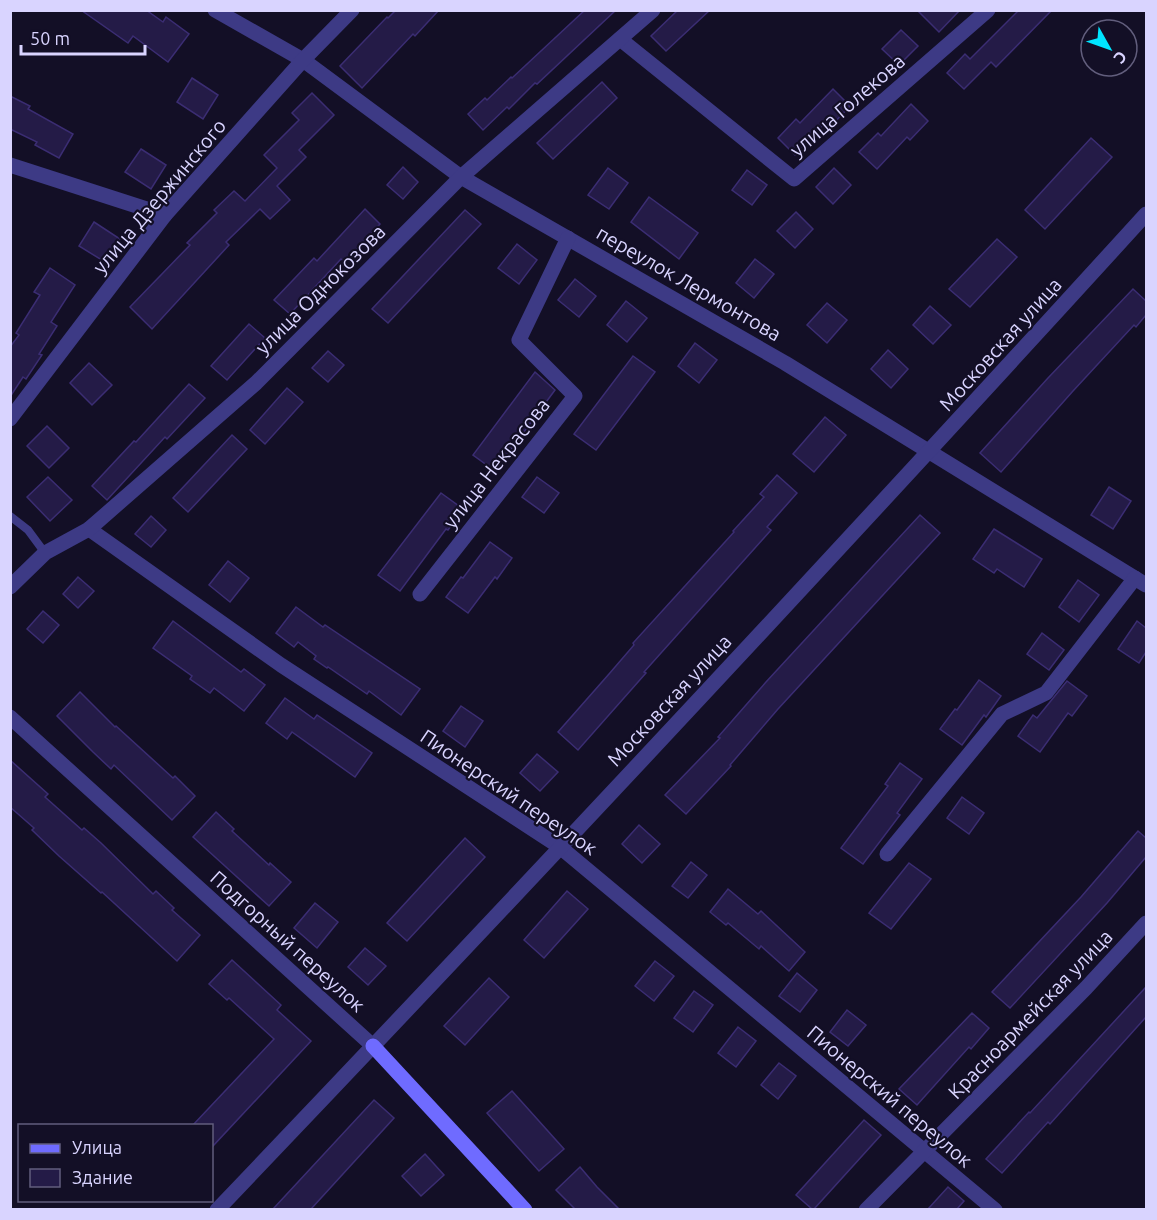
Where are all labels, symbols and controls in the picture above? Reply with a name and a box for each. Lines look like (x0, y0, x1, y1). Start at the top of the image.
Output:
scale bar (21, 18, 146, 56)
north arrow (1079, 18, 1139, 78)
text: 50 m (30, 28, 70, 48)
text: С (1110, 48, 1131, 67)
street label: улица Голекова (785, 49, 909, 161)
street label: улица Дзержинского (88, 114, 230, 278)
street label: улица Однокозова (250, 219, 390, 359)
street label: переулок Лермонтова (593, 221, 785, 345)
street label: Московская улица (934, 273, 1066, 415)
street label: улица Некрасова (438, 393, 554, 533)
street label: Московская улица (602, 630, 736, 770)
street label: Пионерский переулок (416, 724, 602, 860)
street label: Подгорный переулок (206, 866, 370, 1016)
street label: Красноармейская улица (943, 925, 1117, 1103)
street label: Пионерский переулок (803, 1020, 977, 1172)
legend (18, 1124, 213, 1202)
text: Улица (72, 1137, 122, 1157)
text: Здание (72, 1167, 133, 1187)

